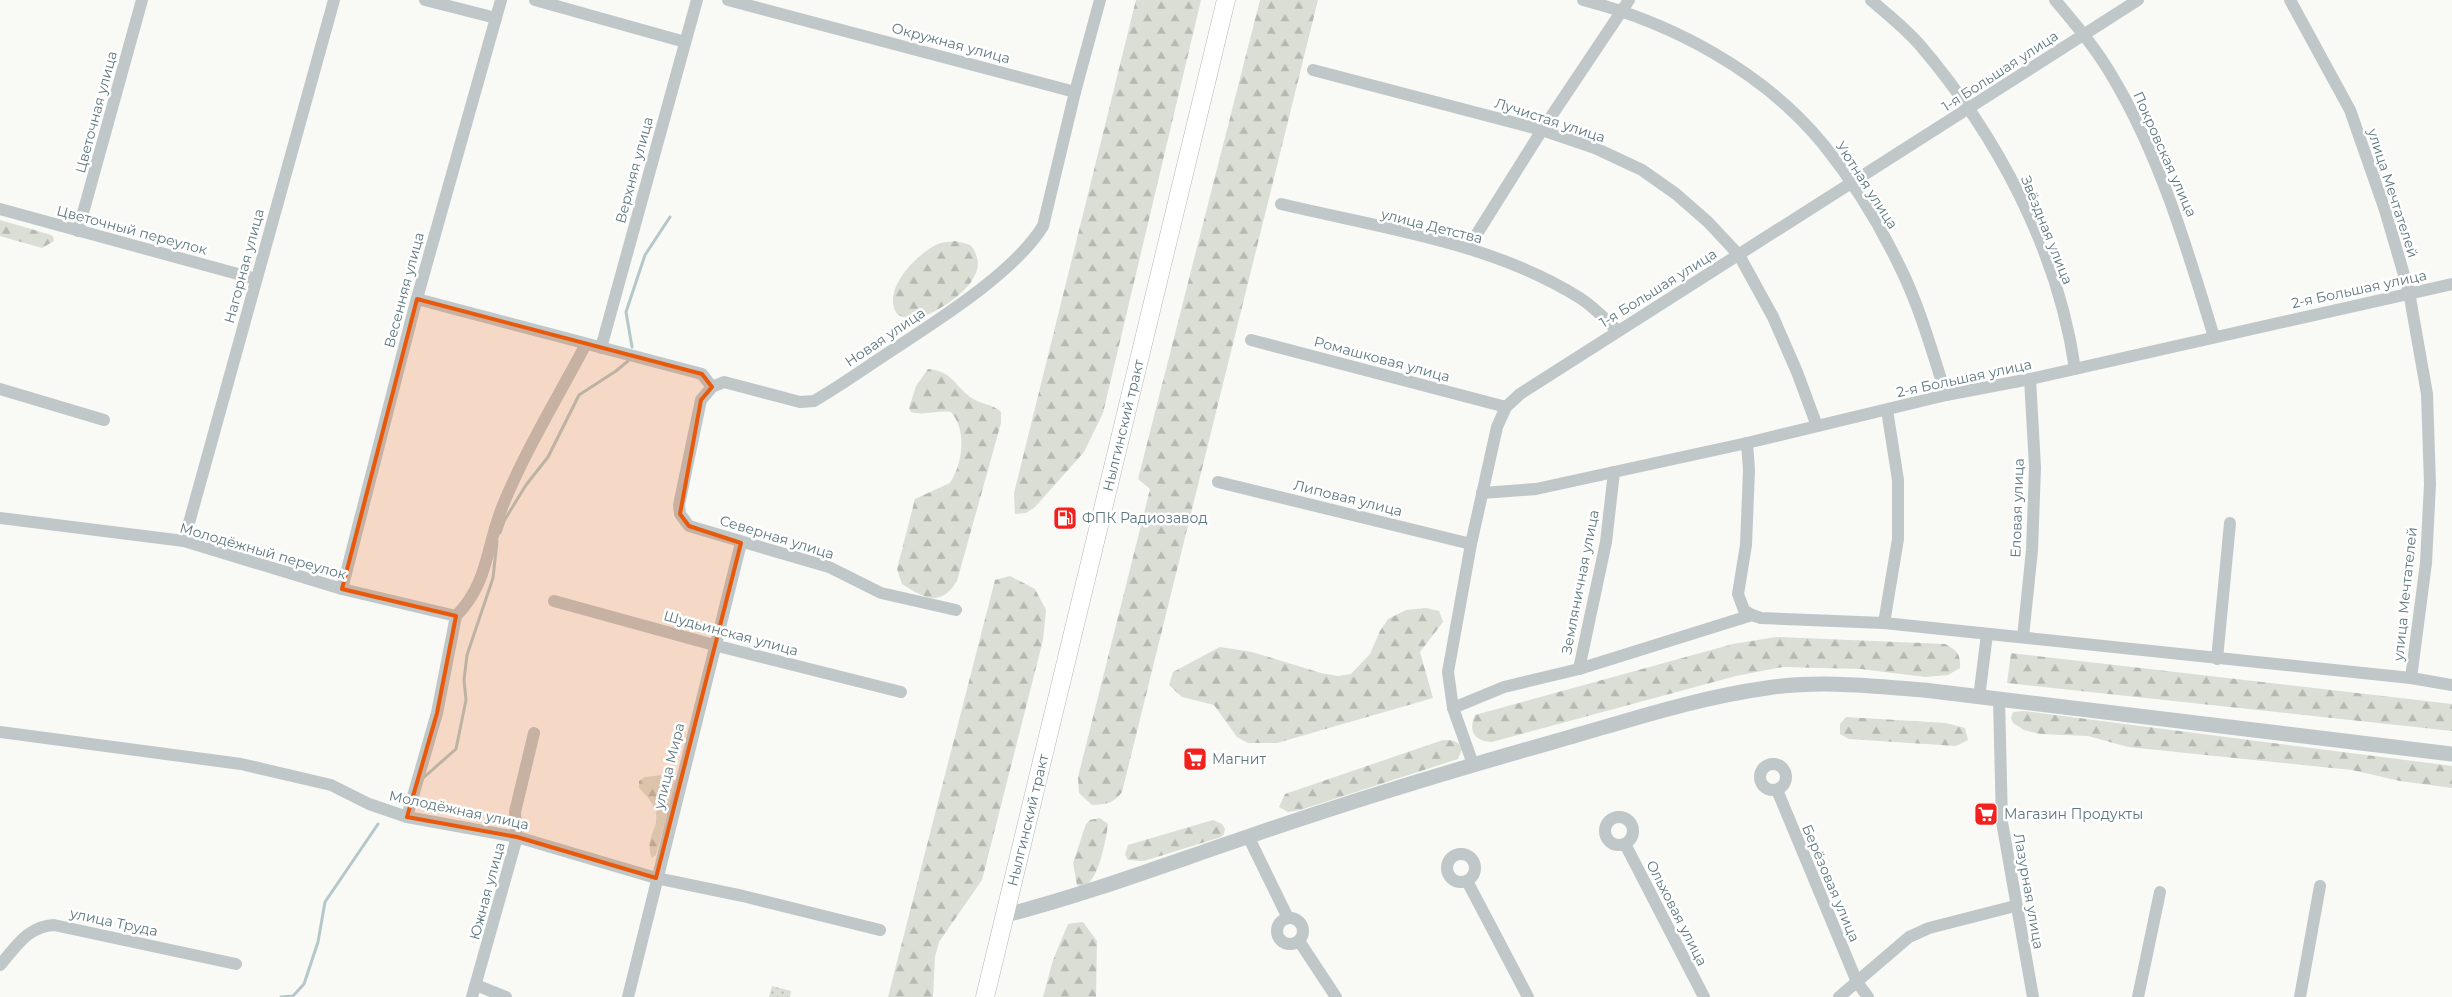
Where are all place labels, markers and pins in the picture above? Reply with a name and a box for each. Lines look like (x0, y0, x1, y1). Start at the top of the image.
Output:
fuel station icon: ФПК Радиозавод (1052, 505, 1078, 531)
place label: ФПК Радиозавод (1082, 509, 1208, 527)
supermarket icon: Магнит (1182, 746, 1208, 772)
place label: Магнит (1212, 750, 1266, 768)
supermarket icon: Магазин Продукты (1973, 801, 1999, 827)
place label: Магазин Продукты (2004, 805, 2143, 823)

